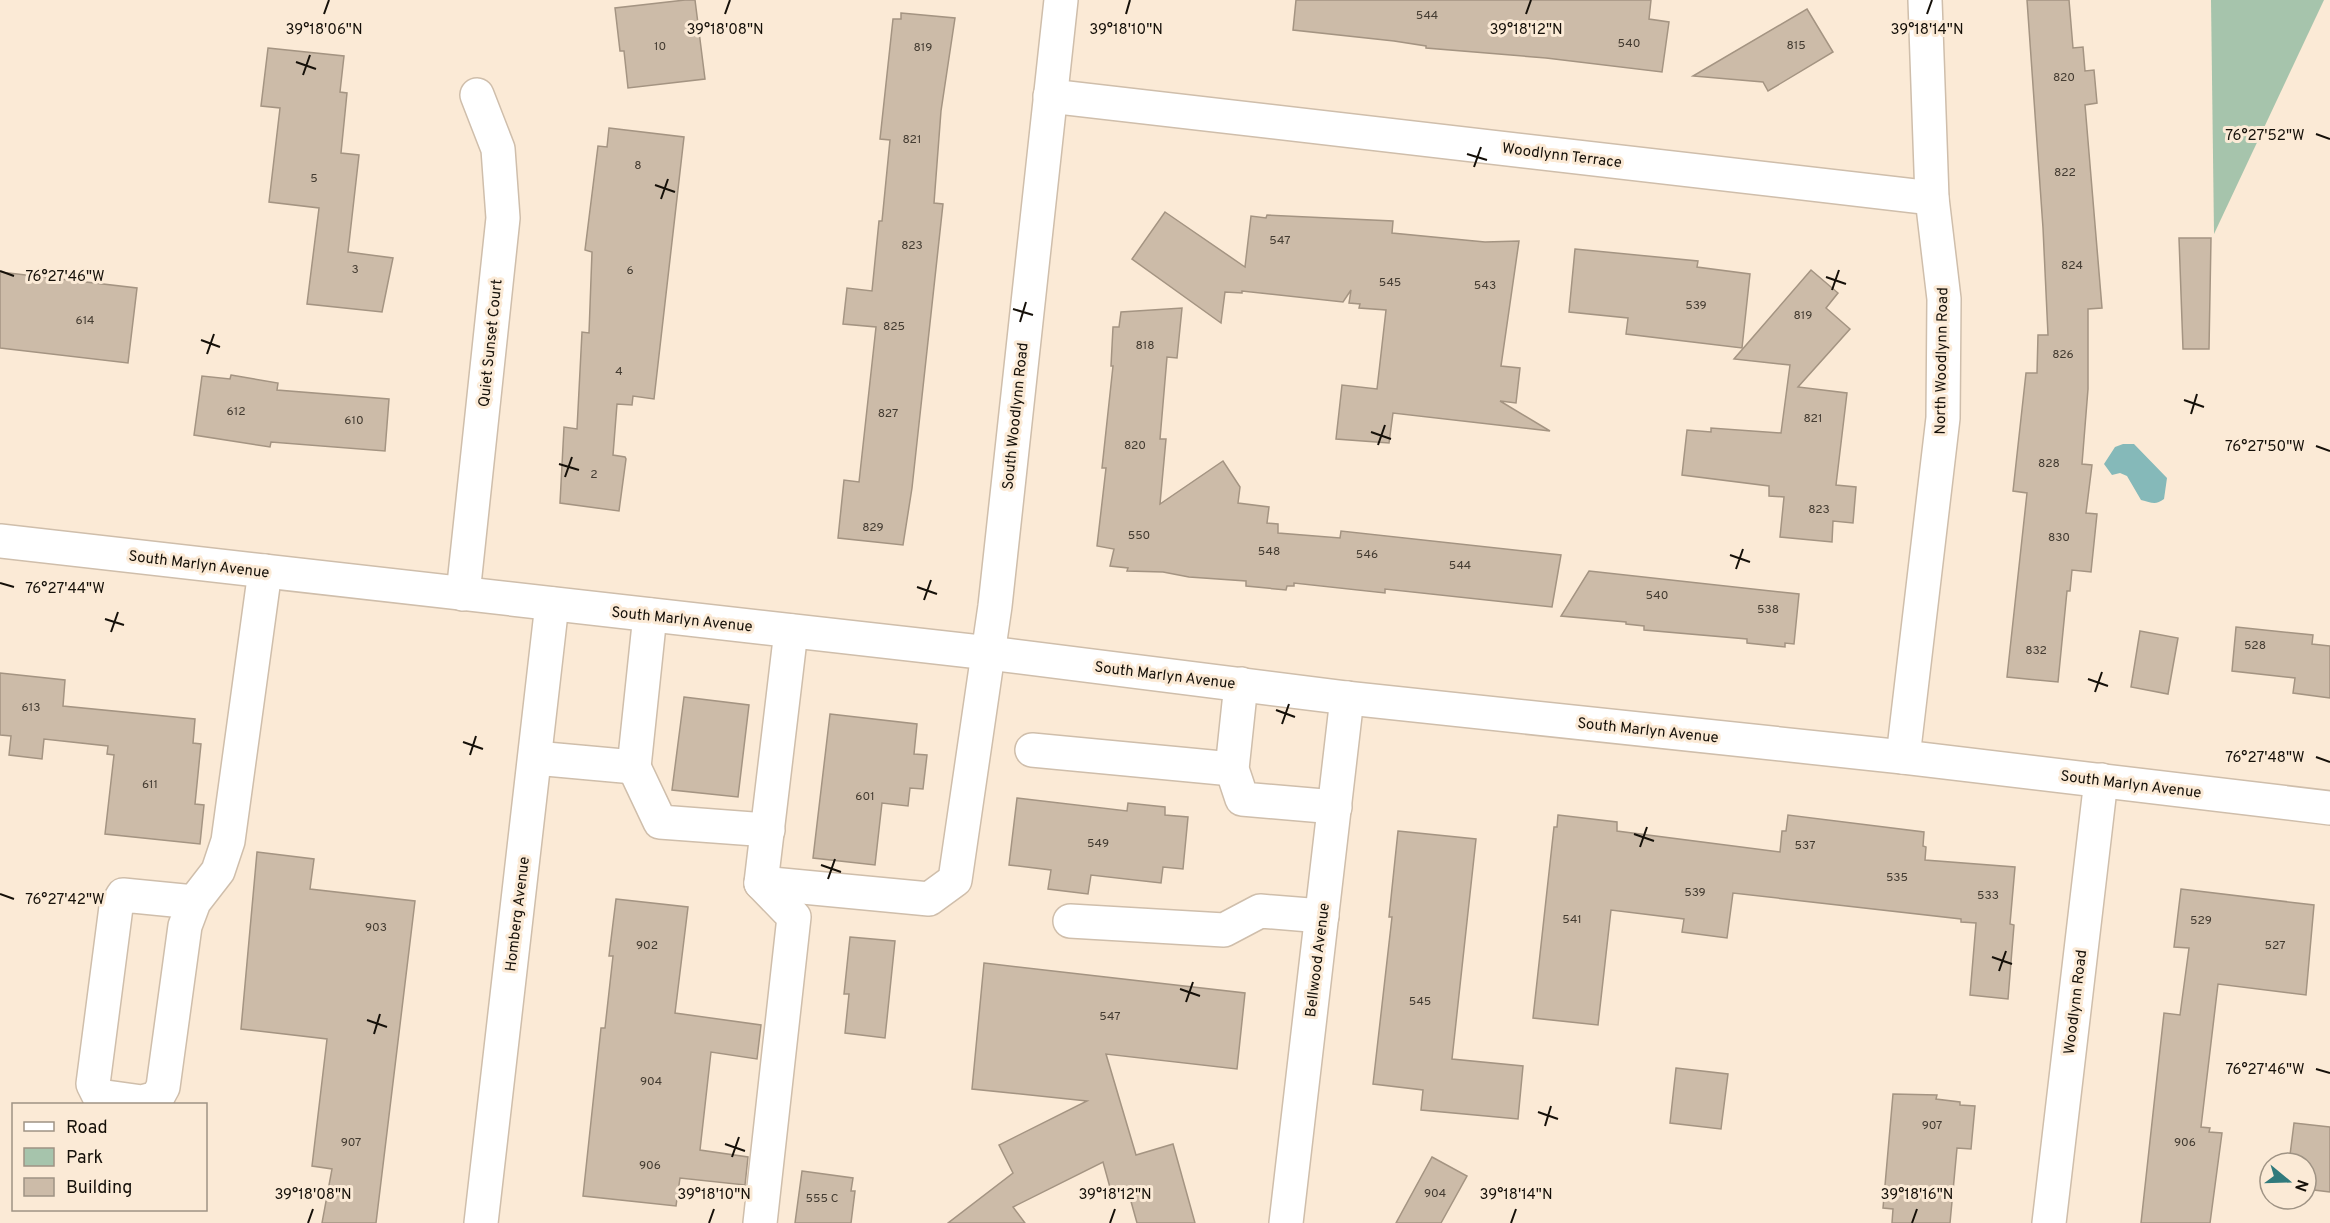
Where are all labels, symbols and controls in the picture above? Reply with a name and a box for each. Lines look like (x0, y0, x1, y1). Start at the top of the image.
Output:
house number: 544 (1416, 8, 1438, 24)
text: 39°18'06"N (285, 21, 363, 40)
text: 39°18'08"N (686, 21, 764, 40)
text: 39°18'10"N (1089, 21, 1163, 40)
text: 39°18'12"N (1489, 21, 1563, 40)
text: 39°18'14"N (1890, 21, 1964, 40)
house number: 540 (1618, 36, 1640, 52)
house number: 815 (1786, 38, 1806, 54)
house number: 10 (654, 39, 666, 55)
house number: 819 (914, 40, 932, 56)
house number: 820 (2053, 70, 2075, 86)
text: 76°27'52"W (2225, 127, 2305, 146)
house number: 821 (903, 132, 921, 148)
street label: Woodlynn Terrace (1501, 140, 1623, 173)
house number: 8 (634, 158, 642, 174)
house number: 822 (2054, 165, 2076, 181)
house number: 5 (310, 171, 318, 187)
house number: 547 (1269, 233, 1291, 249)
house number: 823 (901, 238, 923, 254)
house number: 824 (2061, 258, 2083, 274)
house number: 3 (351, 262, 359, 278)
house number: 6 (626, 263, 634, 279)
text: 76°27'46"W (25, 268, 105, 287)
house number: 545 (1379, 275, 1401, 291)
street label: Quiet Sunset Court (475, 278, 508, 408)
house number: 543 (1474, 278, 1496, 294)
street label: North Woodlynn Road (1932, 287, 1953, 435)
house number: 539 (1685, 298, 1707, 314)
house number: 819 (1794, 308, 1812, 324)
house number: 614 (76, 313, 94, 329)
house number: 825 (883, 319, 905, 335)
house number: 818 (1135, 338, 1155, 354)
street label: South Woodlynn Road (999, 342, 1034, 491)
house number: 826 (2052, 347, 2074, 363)
house number: 4 (615, 364, 623, 380)
house number: 612 (227, 404, 245, 420)
house number: 827 (878, 406, 898, 422)
house number: 821 (1804, 411, 1822, 427)
house number: 610 (344, 413, 364, 429)
house number: 820 (1124, 438, 1146, 454)
text: 76°27'50"W (2225, 438, 2305, 457)
house number: 828 (2038, 456, 2060, 472)
house number: 2 (590, 467, 598, 483)
house number: 823 (1808, 502, 1830, 518)
house number: 829 (862, 520, 884, 536)
house number: 550 (1128, 528, 1150, 544)
house number: 830 (2048, 530, 2070, 546)
house number: 548 (1258, 544, 1280, 560)
street label: South Marlyn Avenue (127, 547, 270, 584)
house number: 546 (1356, 547, 1378, 563)
house number: 544 (1449, 558, 1471, 574)
text: 76°27'44"W (25, 580, 105, 599)
house number: 540 (1646, 588, 1668, 604)
house number: 538 (1757, 602, 1779, 618)
street label: South Marlyn Avenue (610, 604, 753, 637)
house number: 528 (2244, 638, 2266, 654)
house number: 832 (2025, 643, 2047, 659)
street label: South Marlyn Avenue (1093, 658, 1236, 695)
house number: 613 (22, 700, 40, 716)
street label: South Marlyn Avenue (1576, 715, 1719, 748)
text: 76°27'48"W (2225, 749, 2305, 768)
street label: South Marlyn Avenue (2059, 767, 2202, 804)
house number: 611 (142, 777, 158, 793)
house number: 601 (855, 789, 875, 805)
house number: 549 (1087, 836, 1109, 852)
house number: 537 (1795, 838, 1815, 854)
street label: Homberg Avenue (502, 856, 535, 973)
house number: 535 (1886, 870, 1908, 886)
house number: 539 (1684, 885, 1706, 901)
house number: 533 (1977, 888, 1999, 904)
text: 76°27'42"W (25, 891, 105, 910)
street label: Bellwood Avenue (1302, 902, 1335, 1019)
house number: 541 (1562, 912, 1582, 928)
house number: 529 (2190, 913, 2212, 929)
house number: 903 (365, 920, 387, 936)
house number: 902 (636, 938, 658, 954)
house number: 527 (2265, 938, 2285, 954)
street label: Woodlynn Road (2061, 949, 2092, 1056)
house number: 545 (1409, 994, 1431, 1010)
house number: 547 (1099, 1009, 1121, 1025)
text: 76°27'46"W (2225, 1061, 2305, 1080)
house number: 904 (640, 1074, 662, 1090)
legend (12, 1103, 207, 1211)
text: Road (66, 1117, 108, 1140)
house number: 907 (1922, 1118, 1942, 1134)
house number: 907 (341, 1135, 361, 1151)
house number: 906 (2174, 1135, 2196, 1151)
text: Park (66, 1147, 103, 1170)
north arrow (2258, 1151, 2318, 1211)
house number: 906 (639, 1158, 661, 1174)
text: Building (66, 1177, 132, 1200)
text: N (2289, 1177, 2312, 1194)
text: 39°18'08"N (274, 1186, 352, 1205)
text: 39°18'10"N (677, 1186, 751, 1205)
text: 39°18'12"N (1078, 1186, 1152, 1205)
house number: 904 (1424, 1186, 1446, 1202)
text: 39°18'14"N (1479, 1186, 1553, 1205)
text: 39°18'16"N (1880, 1186, 1954, 1205)
house number: 555 C (806, 1191, 839, 1207)

